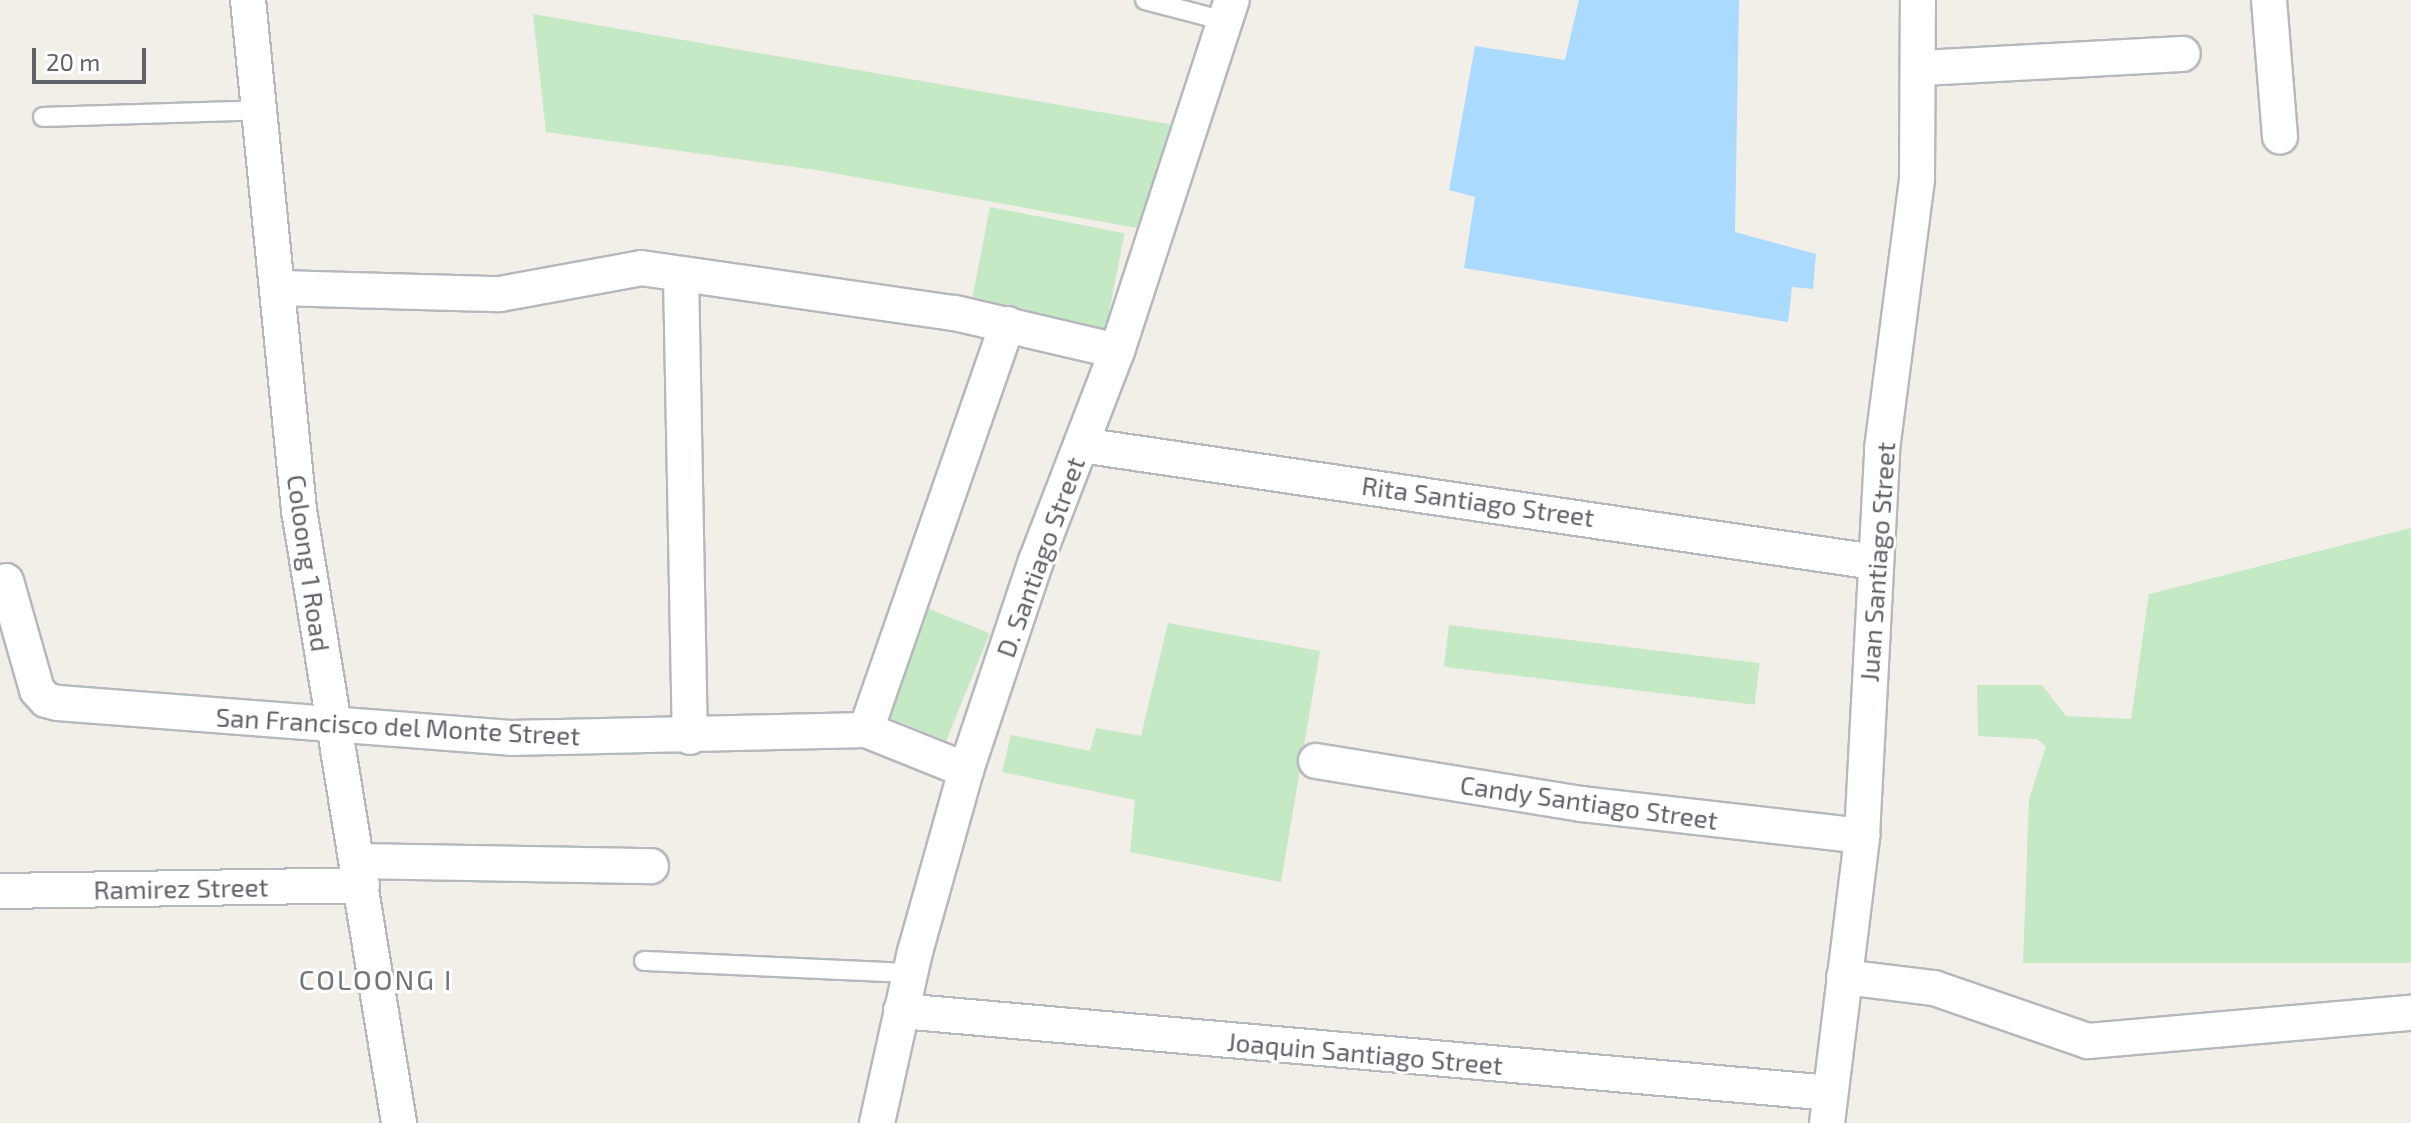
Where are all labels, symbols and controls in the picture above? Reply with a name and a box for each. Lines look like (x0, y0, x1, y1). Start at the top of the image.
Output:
scale bar (36, 32, 150, 82)
text: 20 m (46, 47, 100, 76)
street label: Juan Santiago Street (1853, 441, 1901, 683)
street label: D. Santiago Street (989, 453, 1091, 661)
street label: Rita Santiago Street (1360, 469, 1596, 533)
street label: Coloong 1 Road (281, 473, 337, 653)
street label: San Francisco del Monte Street (215, 701, 581, 751)
street label: Candy Santiago Street (1458, 768, 1720, 836)
street label: Ramirez Street (93, 871, 269, 905)
district label: COLOONG I (299, 962, 453, 996)
street label: Joaquin Santiago Street (1226, 1025, 1504, 1081)

